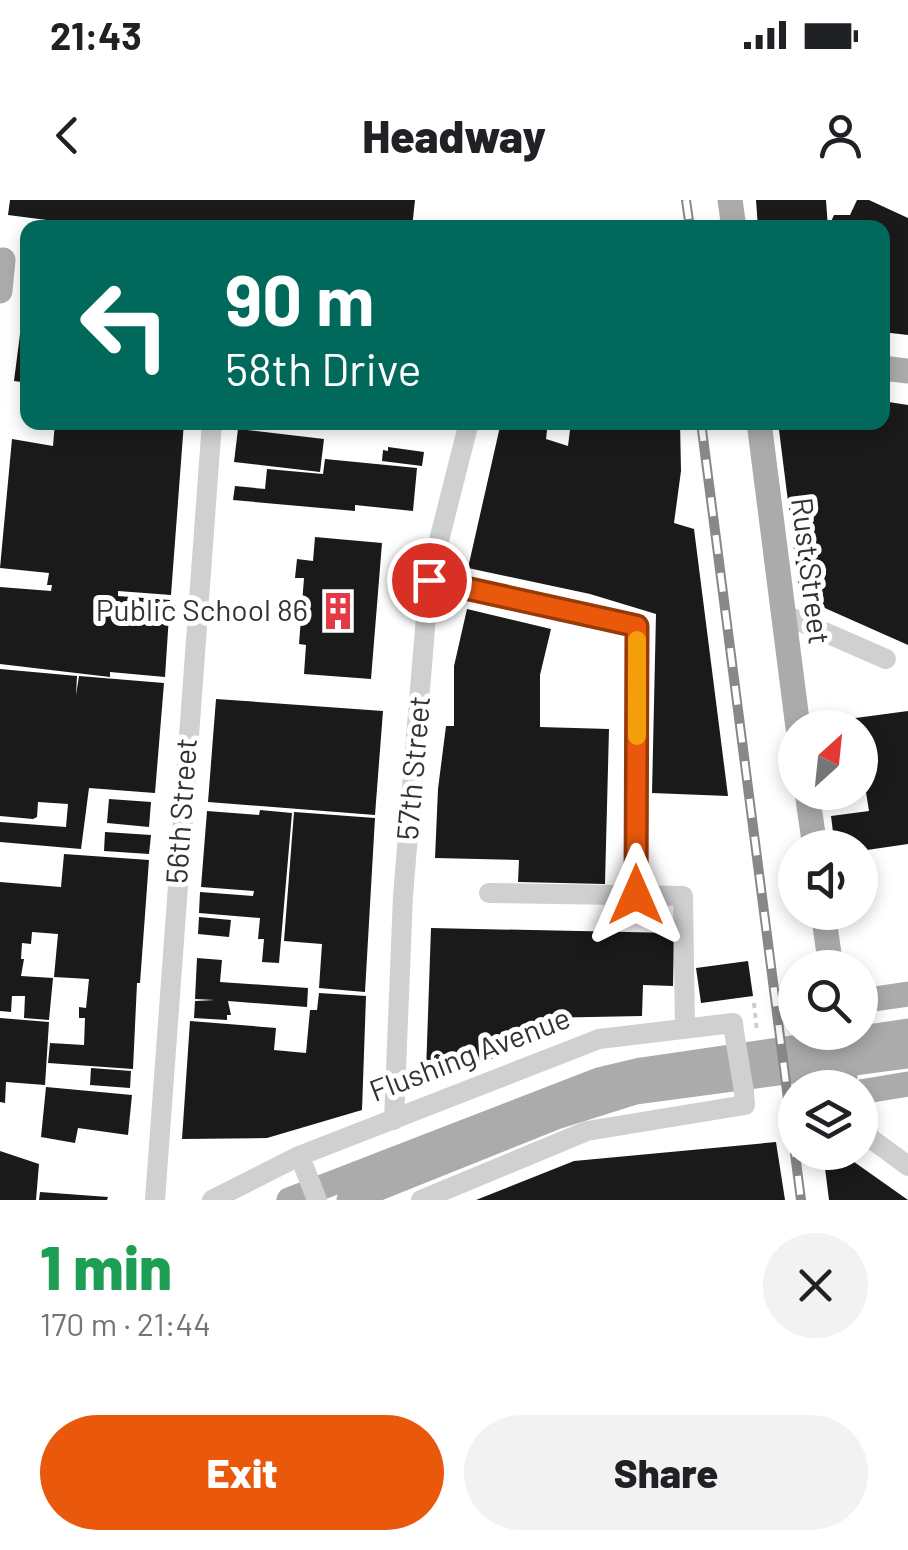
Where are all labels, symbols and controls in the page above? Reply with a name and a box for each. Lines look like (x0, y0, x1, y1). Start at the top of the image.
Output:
text: 21:43 (50, 12, 142, 58)
icon: back (40, 108, 95, 163)
text: Headway (362, 108, 546, 162)
icon: person (813, 108, 868, 163)
text: 90 m (225, 256, 375, 340)
icon: left (60, 260, 190, 390)
text: 58th Drive (225, 341, 421, 395)
street label: Rust Street (785, 495, 839, 646)
pin (387, 538, 472, 623)
icon: arrive (402, 553, 457, 608)
building icon: Public School 86 (317, 590, 359, 632)
place label: Public School 86 (96, 591, 308, 627)
street label: 57th Street (388, 694, 436, 841)
north arrow (778, 710, 878, 810)
map controls (778, 710, 878, 1170)
street label: 56th Street (157, 737, 203, 885)
button: sound (778, 830, 878, 930)
position arrow (584, 843, 688, 947)
button: search (778, 950, 878, 1050)
street label: Flushing Avenue (364, 998, 575, 1108)
button: layers (778, 1070, 878, 1170)
text: 1 min (40, 1230, 172, 1302)
button: close (763, 1233, 868, 1338)
text: 170 m · 21:44 (40, 1304, 211, 1342)
button: Exit (40, 1415, 444, 1530)
button: Share (464, 1415, 868, 1530)

